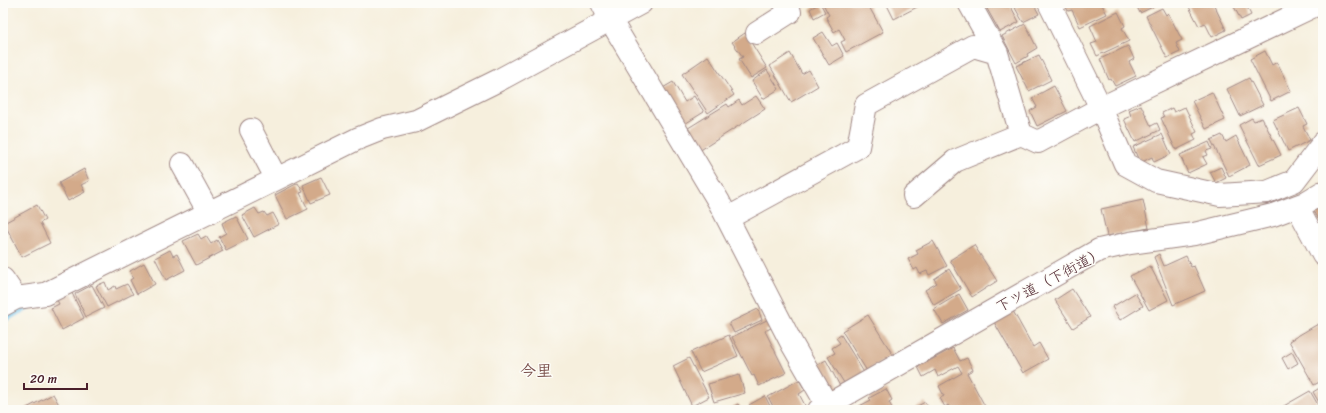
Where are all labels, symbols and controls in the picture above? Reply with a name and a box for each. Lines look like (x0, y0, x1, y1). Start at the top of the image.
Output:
street label: 下ツ道（下街道） (991, 240, 1109, 320)
district label: 今里 (520, 356, 552, 385)
scale bar (24, 365, 87, 391)
text: 20 m (30, 368, 57, 390)

